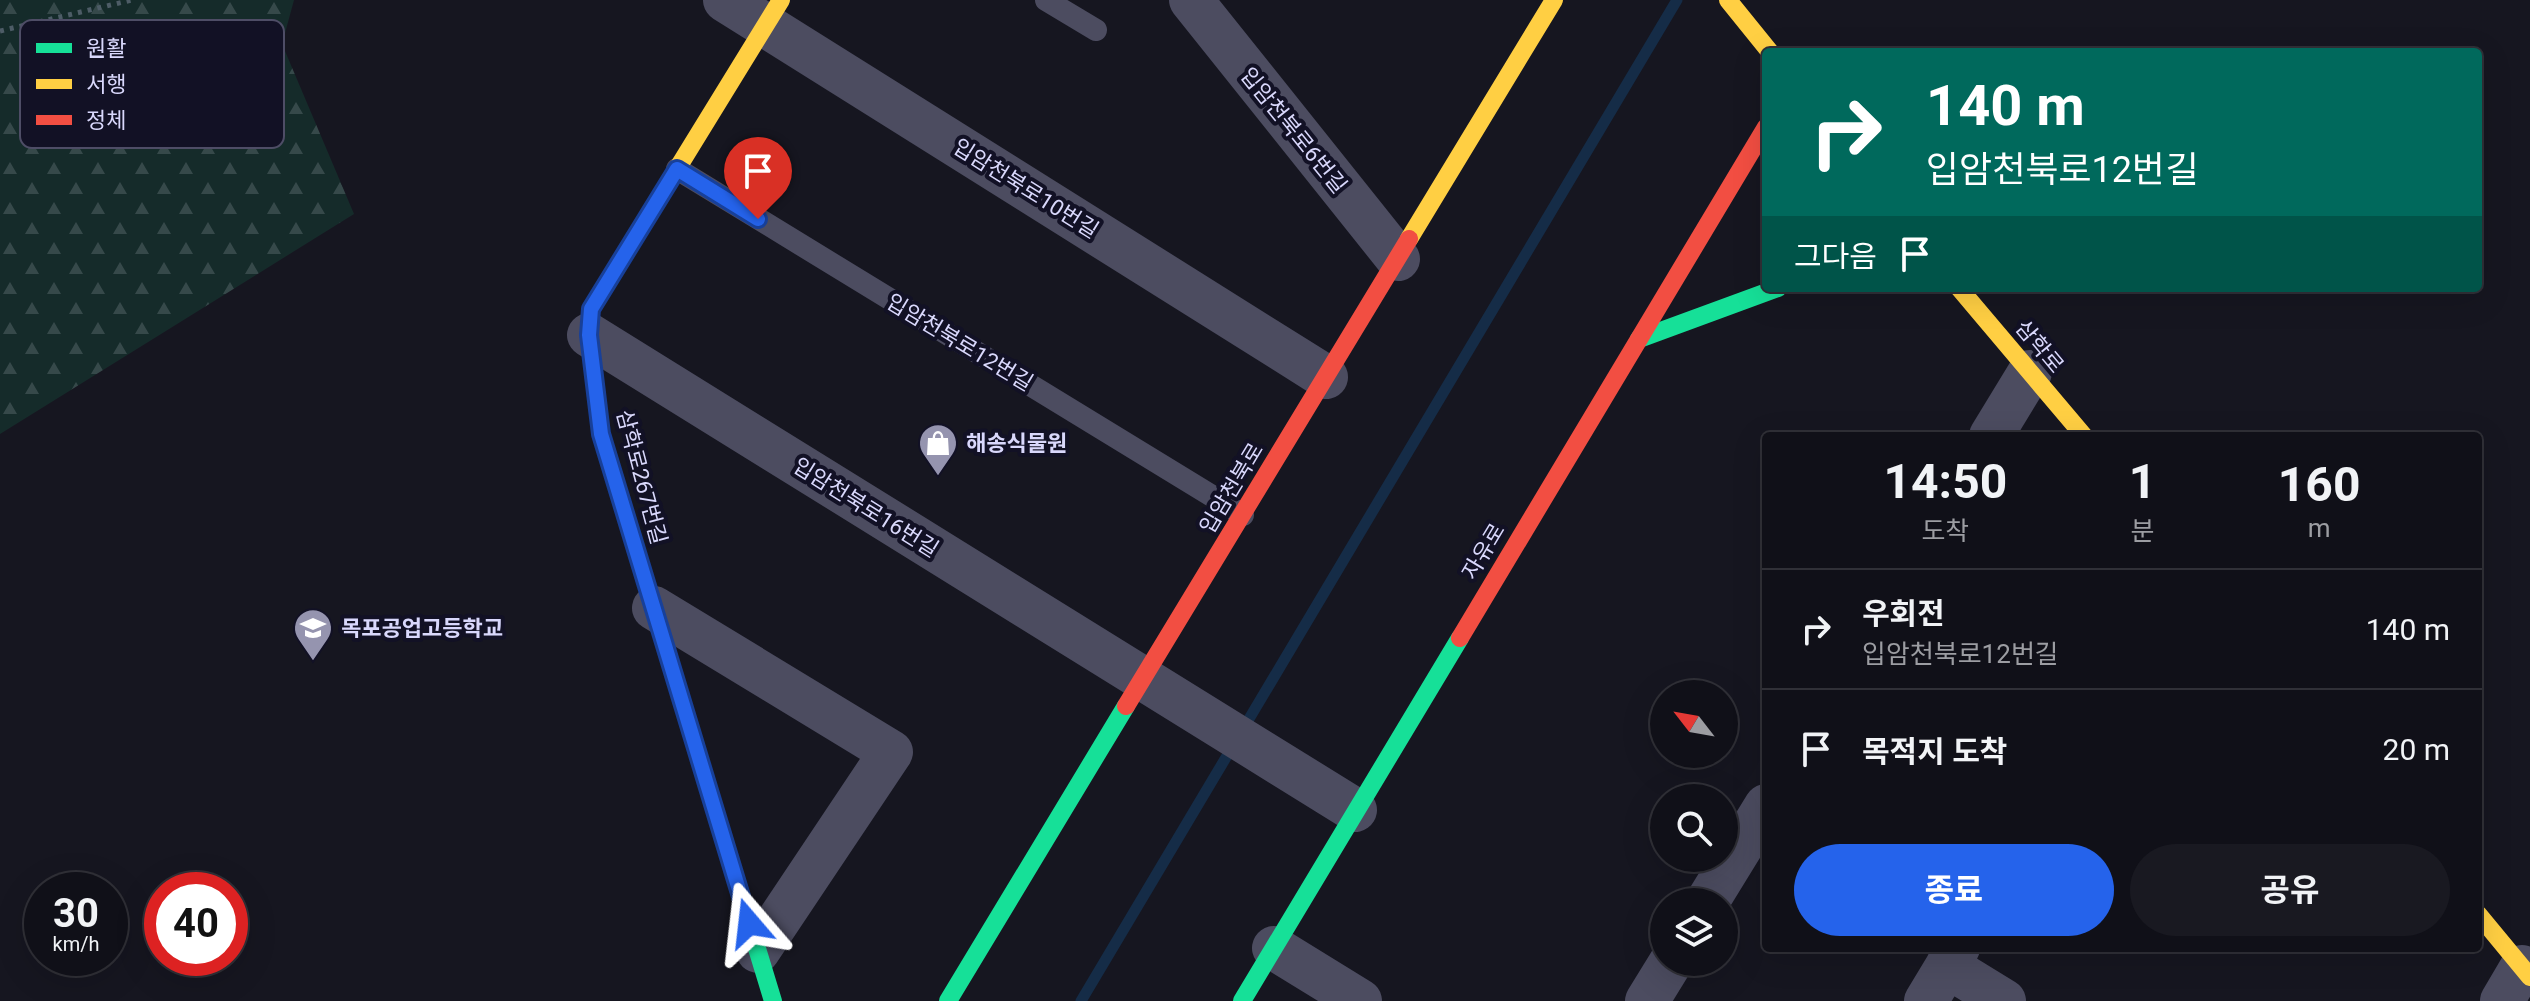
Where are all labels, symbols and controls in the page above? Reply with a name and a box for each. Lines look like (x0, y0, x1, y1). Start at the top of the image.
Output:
legend (20, 20, 284, 148)
text: 원활 (86, 36, 126, 61)
street label: 입암천북로6번길 (1235, 63, 1352, 198)
text: 서행 (86, 72, 126, 97)
text: 140 m (1926, 73, 2085, 139)
icon: right (1794, 80, 1898, 184)
text: 정체 (86, 108, 126, 133)
street label: 입암천북로10번길 (949, 134, 1103, 243)
pin (724, 137, 792, 219)
icon: arrive (736, 149, 780, 193)
text: 입암천북로12번길 (1926, 149, 2198, 191)
icon: arrive (1893, 232, 1937, 276)
text: 그다음 (1794, 239, 1877, 274)
street label: 입암천북로12번길 (882, 289, 1038, 396)
street label: 삼학로 (2011, 315, 2069, 378)
street label: 삼학로267번길 (612, 407, 671, 547)
shop icon: 해송식물원 (917, 422, 959, 477)
place label: 해송식물원 (966, 431, 1067, 456)
street label: 입암천북로 (1195, 438, 1268, 538)
street label: 입암천북로16번길 (789, 453, 943, 562)
text: 14:50 (1884, 453, 2007, 510)
text: 1 (2129, 453, 2156, 510)
text: 160 (2278, 456, 2360, 513)
text: m (2308, 513, 2331, 543)
text: 도착 (1921, 516, 1969, 546)
text: 분 (2131, 516, 2154, 546)
street label: 자유로 (1457, 519, 1510, 584)
text: 우회전 (1862, 596, 1945, 631)
school or university icon: 목포공업고등학교 (292, 607, 334, 662)
icon: right (1794, 607, 1838, 651)
text: 140 m (2366, 612, 2450, 647)
place label: 목포공업고등학교 (341, 616, 503, 641)
text: 입암천북로12번길 (1862, 639, 2059, 669)
north arrow (1650, 680, 1738, 768)
map controls (1650, 680, 1738, 976)
icon: arrive (1794, 727, 1838, 771)
text: 20 m (2383, 732, 2450, 767)
text: 목적지 도착 (1862, 734, 2007, 769)
button: search (1650, 784, 1738, 872)
button: 종료 (1794, 844, 2114, 936)
button: 공유 (2130, 844, 2450, 936)
speed limit sign: 40 (144, 872, 248, 976)
position arrow (707, 881, 791, 965)
button: layers (1650, 888, 1738, 976)
text: 30 (53, 890, 99, 937)
text: km/h (53, 932, 99, 956)

